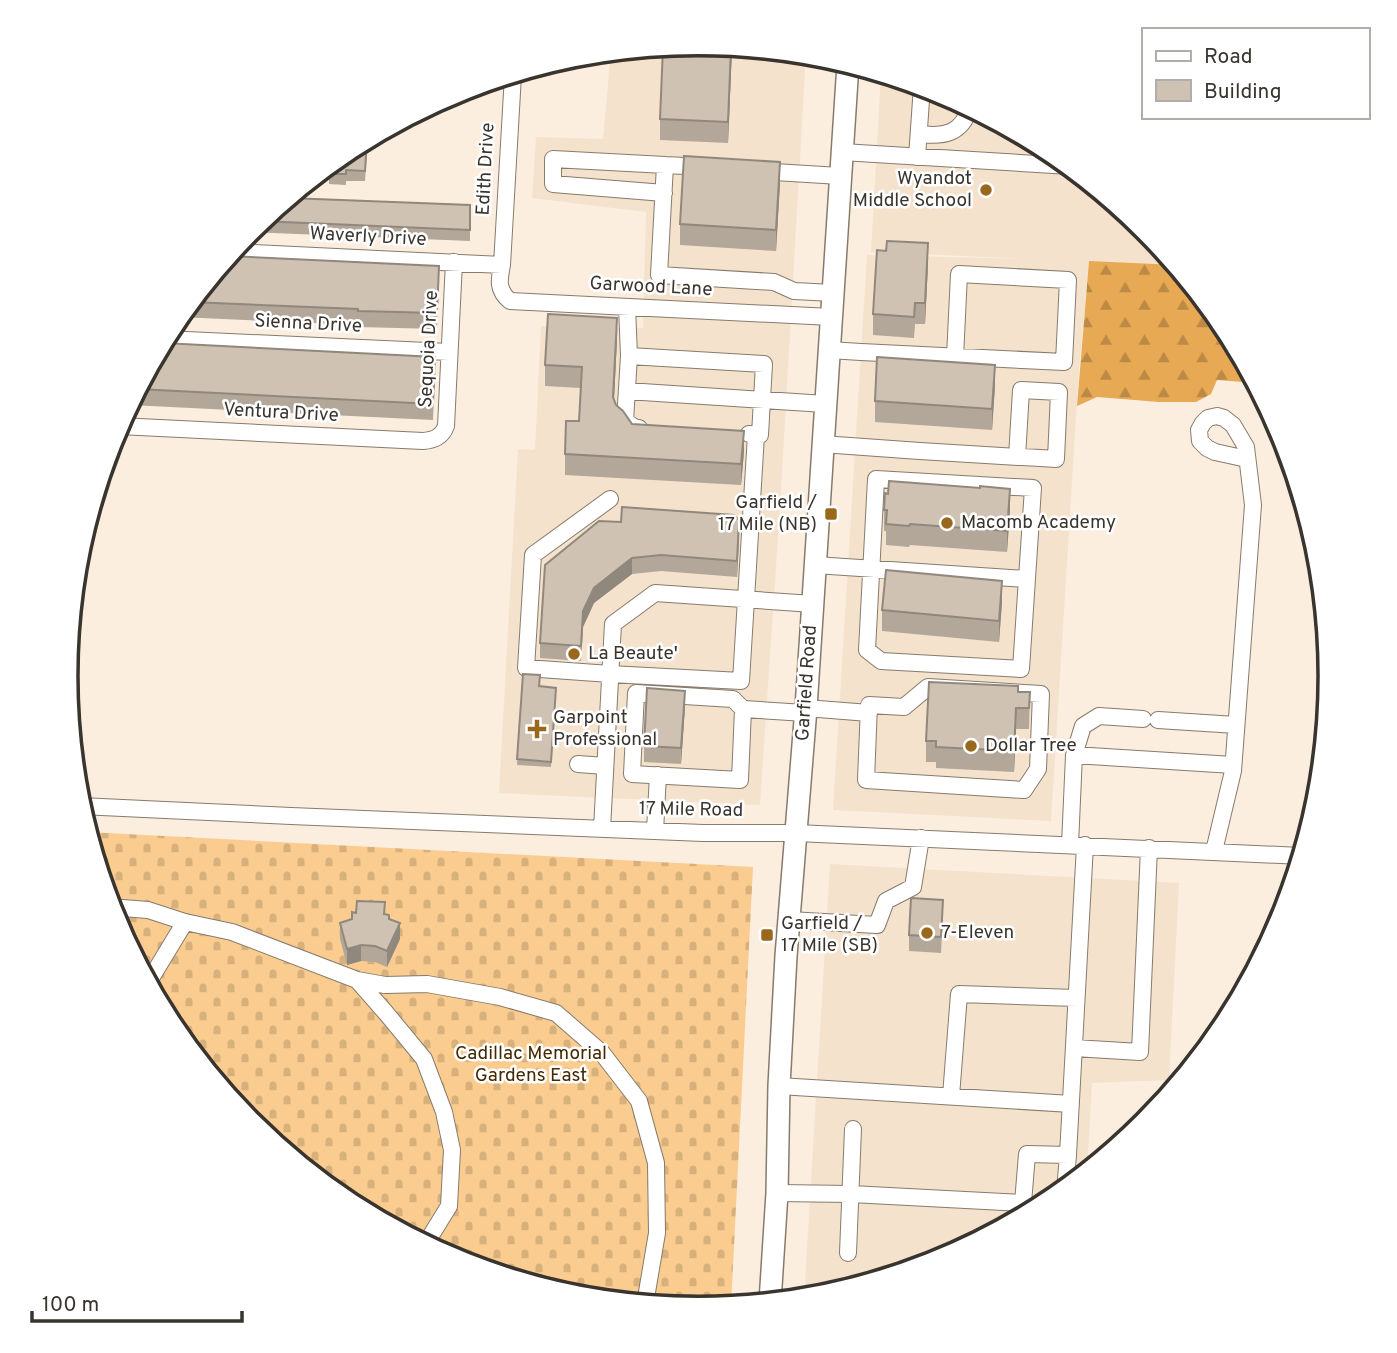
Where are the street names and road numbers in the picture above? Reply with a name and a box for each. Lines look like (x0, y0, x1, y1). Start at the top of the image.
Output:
street label: Edith Drive (472, 122, 500, 216)
street label: Waverly Drive (309, 222, 427, 252)
street label: Garwood Lane (589, 272, 713, 302)
street label: Sequoia Drive (414, 290, 444, 408)
street label: Sienna Drive (254, 309, 362, 339)
street label: Ventura Drive (223, 398, 339, 428)
street label: Garfield Road (791, 624, 823, 742)
street label: 17 Mile Road (639, 797, 743, 823)

